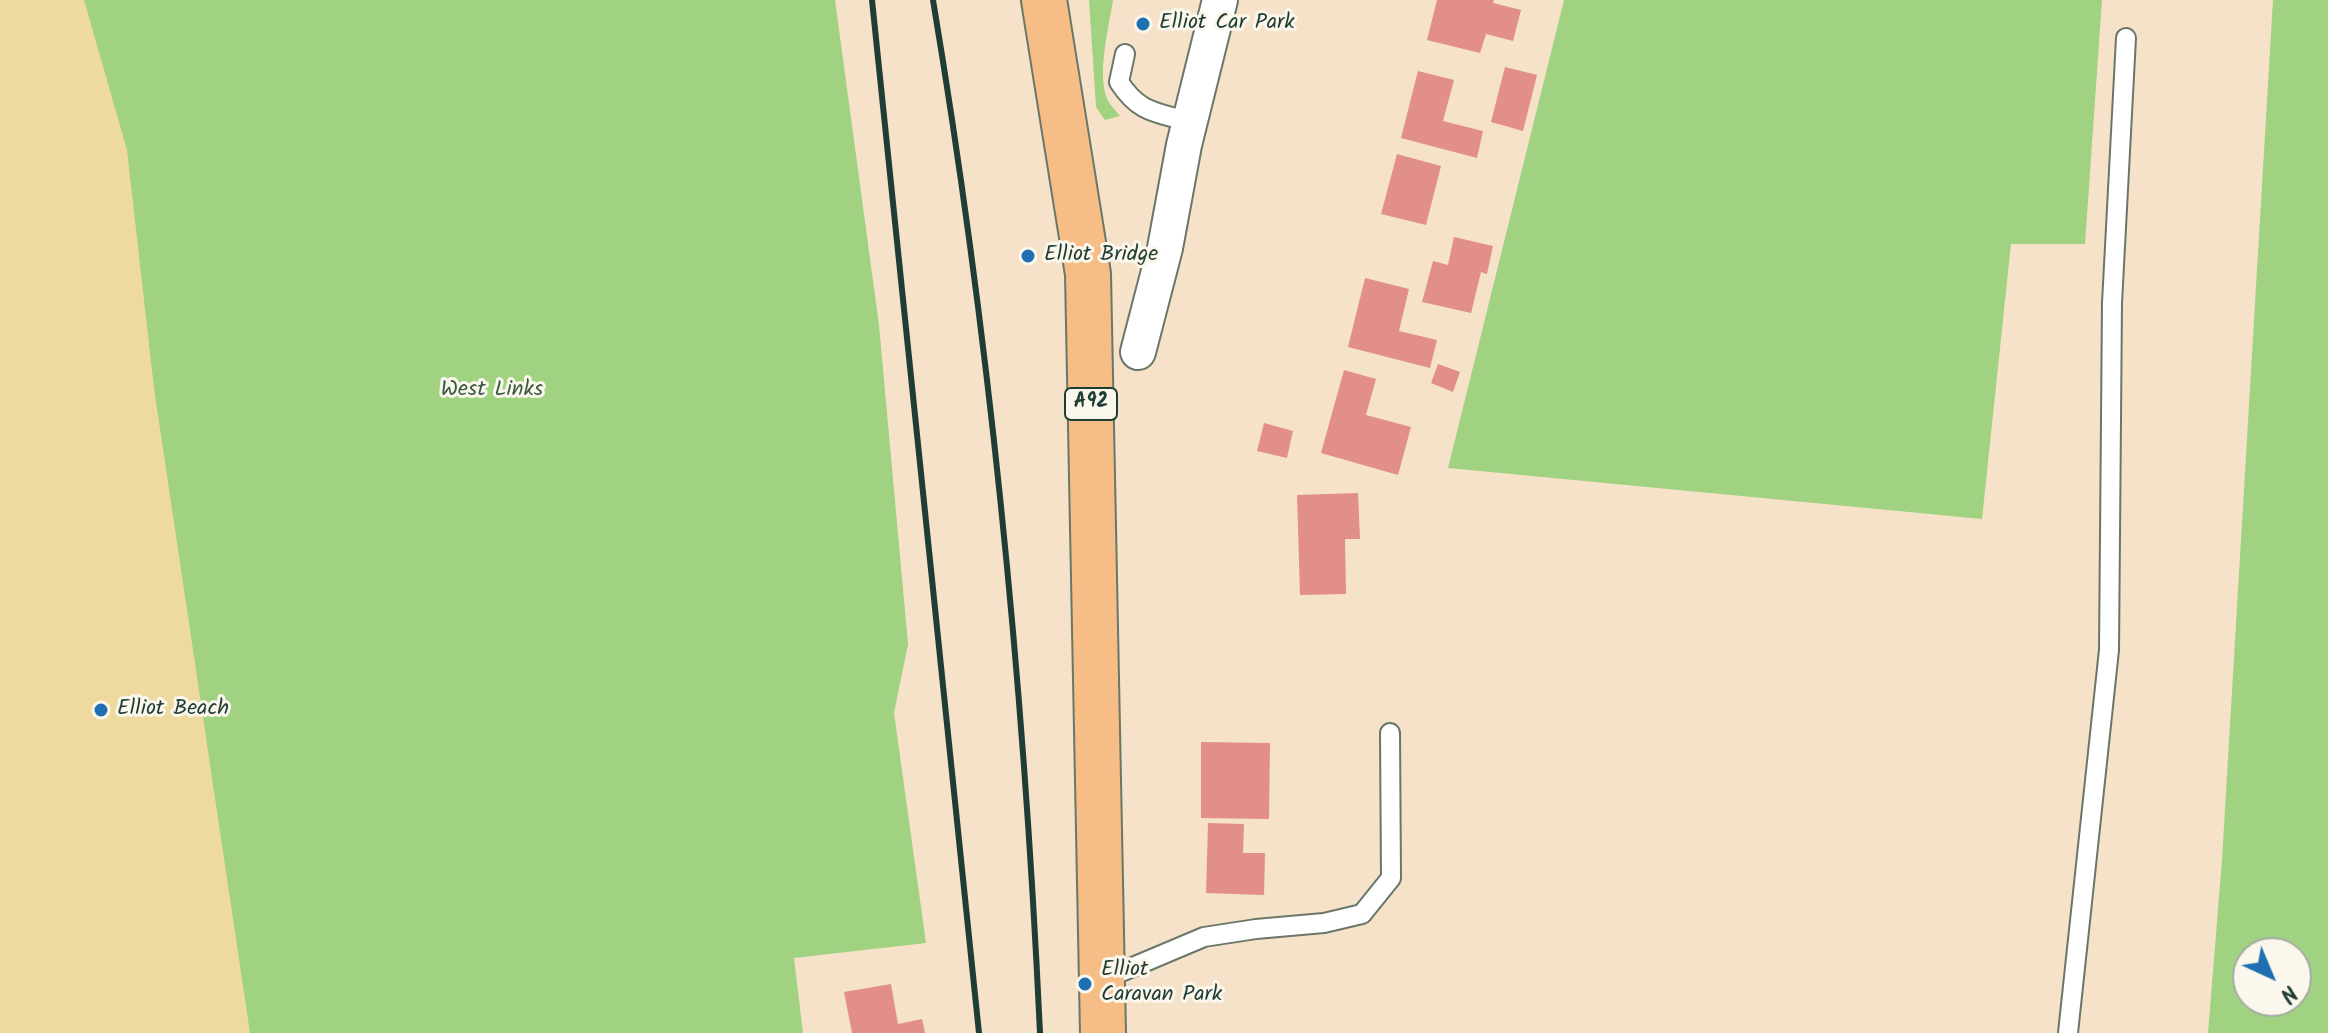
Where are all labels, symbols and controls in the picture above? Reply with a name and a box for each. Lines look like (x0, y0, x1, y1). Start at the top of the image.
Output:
place label: Elliot Car Park (1159, 11, 1295, 37)
marker: Elliot Car Park (1134, 15, 1152, 33)
place label: Elliot Bridge (1044, 243, 1158, 269)
marker: Elliot Bridge (1019, 247, 1037, 265)
park label: West Links (441, 378, 543, 404)
road number: A92 (1065, 388, 1117, 420)
place label: Elliot Beach (117, 697, 229, 723)
marker: Elliot Beach (92, 701, 110, 719)
north arrow (2232, 937, 2312, 1017)
place label: Elliot Caravan Park (1101, 958, 1222, 1010)
marker: Elliot Caravan Park (1076, 975, 1094, 993)
text: N (2270, 976, 2305, 1011)

